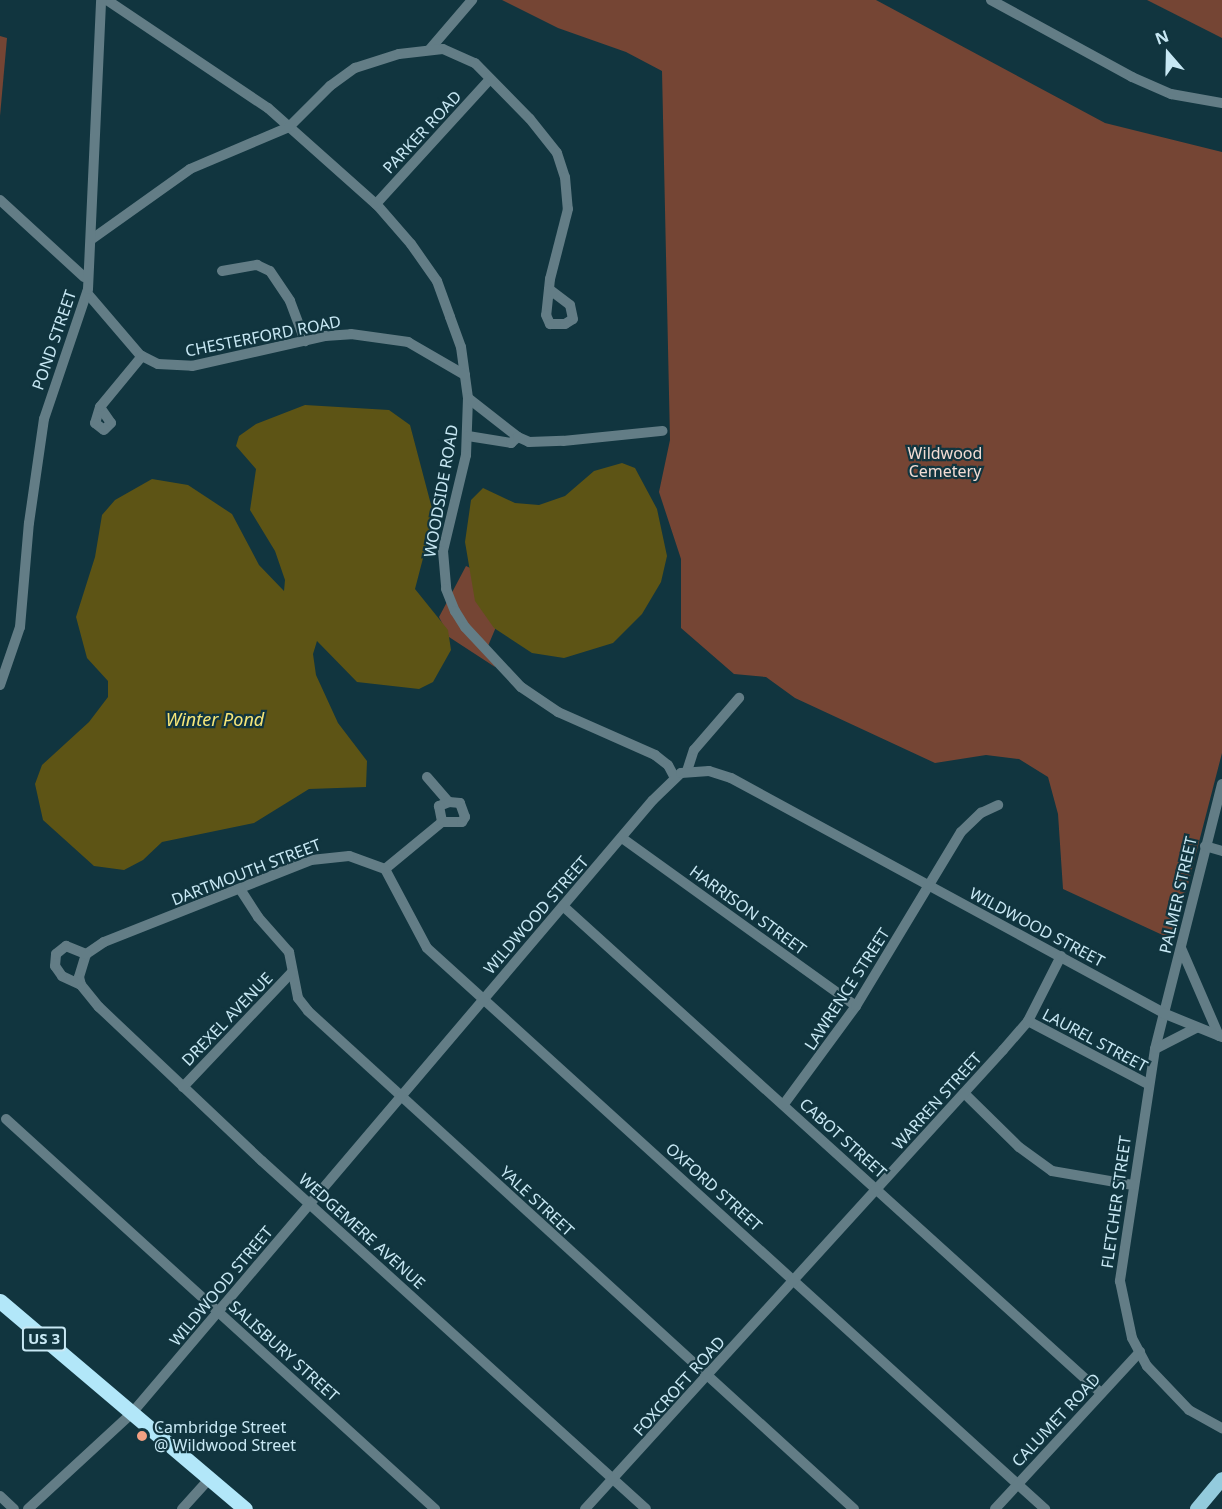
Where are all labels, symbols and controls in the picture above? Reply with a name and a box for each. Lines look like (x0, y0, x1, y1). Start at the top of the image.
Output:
north arrow (1138, 24, 1198, 84)
text: N (1152, 25, 1172, 50)
street label: PARKER ROAD (379, 87, 465, 177)
street label: POND STREET (28, 287, 80, 393)
street label: CHESTERFORD ROAD (184, 312, 342, 360)
street label: WOODSIDE ROAD (420, 423, 462, 559)
park label: Wildwood Cemetery (908, 443, 982, 481)
water label: Winter Pond (166, 708, 264, 730)
street label: DARTMOUTH STREET (169, 835, 323, 909)
street label: PALMER STREET (1155, 835, 1201, 955)
street label: WILDWOOD STREET (480, 852, 592, 978)
street label: HARRISON STREET (686, 861, 810, 959)
street label: WILDWOOD STREET (966, 883, 1108, 971)
street label: LAWRENCE STREET (800, 925, 894, 1053)
street label: DREXEL AVENUE (178, 968, 276, 1070)
street label: LAUREL STREET (1039, 1004, 1151, 1076)
street label: WARREN STREET (888, 1049, 986, 1153)
street label: CABOT STREET (796, 1094, 890, 1182)
street label: FLETCHER STREET (1097, 1135, 1135, 1269)
street label: OXFORD STREET (662, 1139, 766, 1235)
street label: YALE STREET (496, 1162, 578, 1240)
street label: WEDGEMERE AVENUE (295, 1169, 429, 1293)
street label: WILDWOOD STREET (165, 1222, 277, 1350)
street label: SALISBURY STREET (225, 1297, 343, 1405)
road number: US 3 (22, 1327, 66, 1351)
street label: FOXCROFT ROAD (629, 1332, 729, 1440)
street label: CALUMET ROAD (1008, 1369, 1104, 1471)
place label: Cambridge Street @ Wildwood Street (154, 1417, 296, 1455)
marker: Cambridge Street @ Wildwood Street (135, 1429, 149, 1443)

